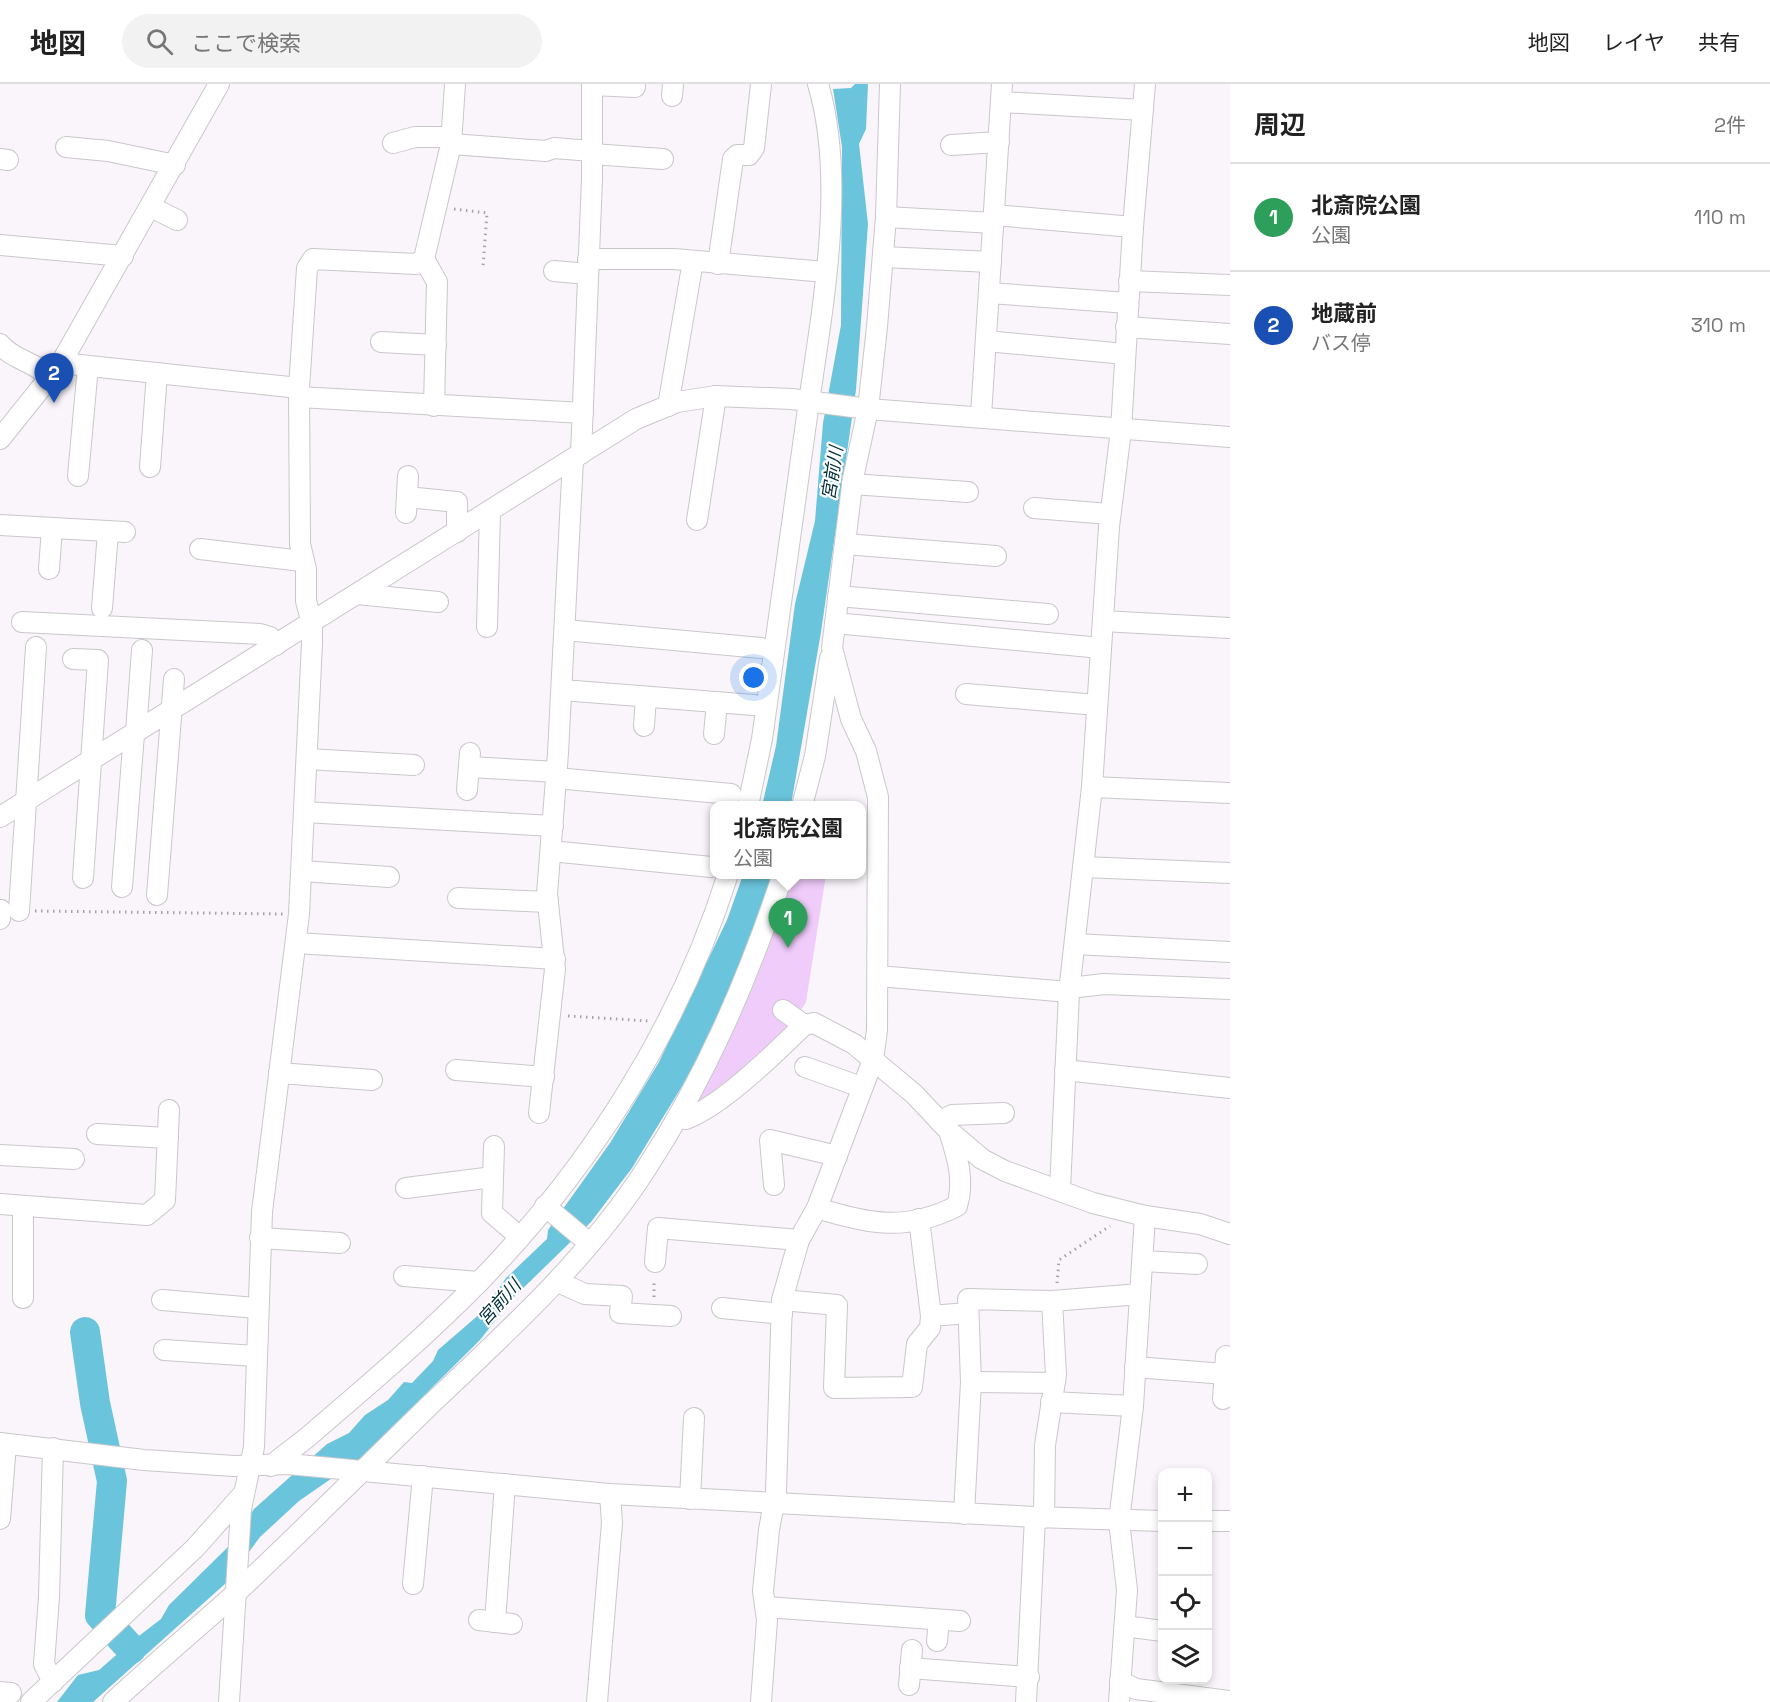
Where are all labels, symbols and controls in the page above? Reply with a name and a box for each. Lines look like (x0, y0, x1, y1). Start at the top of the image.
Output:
search box (122, 14, 542, 68)
text: 地図 (30, 25, 86, 61)
icon: search (143, 25, 176, 58)
text: ここで検索 (191, 29, 301, 57)
text: 地図 (1528, 29, 1570, 56)
text: レイヤ (1603, 29, 1665, 56)
text: 共有 (1698, 29, 1740, 56)
text: 周辺 (1254, 108, 1306, 142)
text: 2件 (1714, 112, 1746, 138)
text: 北斎院公園 (1311, 191, 1421, 219)
text: 1 (1269, 204, 1278, 230)
text: 110 m (1694, 204, 1746, 230)
text: 公園 (1311, 222, 1351, 248)
text: 地蔵前 (1311, 299, 1377, 327)
text: 2 (1268, 312, 1279, 338)
text: 310 m (1691, 312, 1746, 338)
text: バス停 (1311, 330, 1371, 356)
pin: 2 (34, 354, 74, 403)
water label: 宮前川 (816, 443, 848, 501)
your location (739, 663, 768, 692)
popup (710, 801, 866, 879)
text: 北斎院公園 (733, 814, 843, 842)
text: 公園 (733, 845, 773, 871)
pin: 1 (768, 898, 808, 948)
water label: 宮前川 (472, 1273, 527, 1330)
map controls (1158, 1468, 1212, 1684)
button: + (1158, 1468, 1212, 1522)
button: − (1158, 1522, 1212, 1576)
button: locate (1158, 1576, 1212, 1630)
button: layers (1158, 1630, 1212, 1684)

